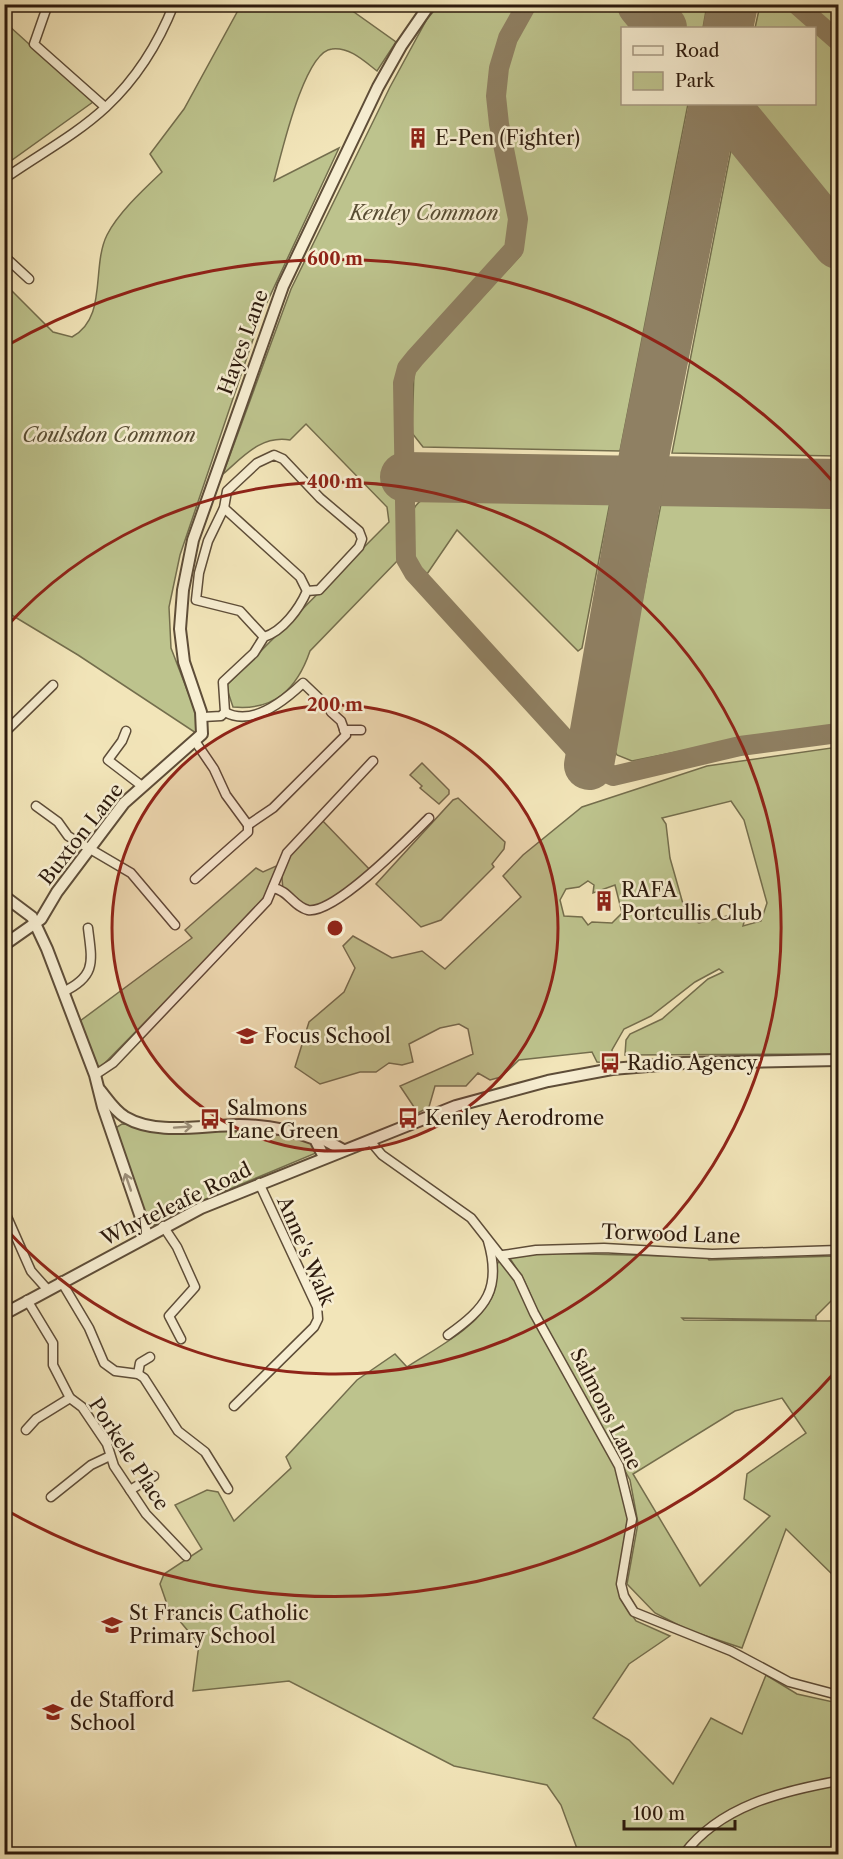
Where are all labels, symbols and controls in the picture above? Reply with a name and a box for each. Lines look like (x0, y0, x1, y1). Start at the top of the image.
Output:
legend (621, 27, 816, 105)
text: Road (675, 40, 720, 62)
text: Park (675, 70, 716, 92)
building icon: E-Pen (Fighter) (406, 126, 430, 150)
place label: E-Pen (Fighter) (435, 126, 580, 150)
park label: Kenley Common (348, 201, 499, 225)
text: 600 m (307, 248, 363, 270)
street label: Hayes Lane (213, 286, 273, 398)
park label: Coulsdon Common (22, 423, 196, 447)
text: 400 m (307, 471, 363, 493)
text: 200 m (307, 694, 363, 716)
street label: Buxton Lane (34, 778, 128, 890)
place label: RAFA Portcullis Club (621, 878, 762, 925)
building icon: RAFA Portcullis Club (592, 889, 616, 913)
centre of rings (325, 918, 345, 938)
school or university icon: Focus School (235, 1024, 259, 1048)
place label: Focus School (264, 1024, 391, 1048)
bus stop icon: Radio Agency (598, 1051, 622, 1075)
place label: Radio Agency (627, 1051, 758, 1075)
place label: Salmons Lane Green (227, 1096, 339, 1143)
bus stop icon: Kenley Aerodrome (396, 1106, 420, 1130)
place label: Kenley Aerodrome (425, 1106, 604, 1130)
bus stop icon: Salmons Lane Green (198, 1107, 222, 1131)
one-way arrow (173, 1121, 193, 1132)
street label: Whyteleafe Road (96, 1157, 255, 1251)
one-way arrow (122, 1173, 133, 1192)
street label: Anne's Walk (272, 1192, 340, 1311)
street label: Torwood Lane (601, 1220, 741, 1248)
street label: Salmons Lane (565, 1344, 647, 1474)
street label: Porkele Place (84, 1393, 174, 1515)
place label: St Francis Catholic Primary School (129, 1601, 309, 1648)
school or university icon: St Francis Catholic Primary School (100, 1613, 124, 1637)
place label: de Stafford School (70, 1688, 174, 1735)
school or university icon: de Stafford School (41, 1700, 65, 1724)
scale bar (624, 1793, 735, 1831)
text: 100 m (633, 1803, 685, 1825)

